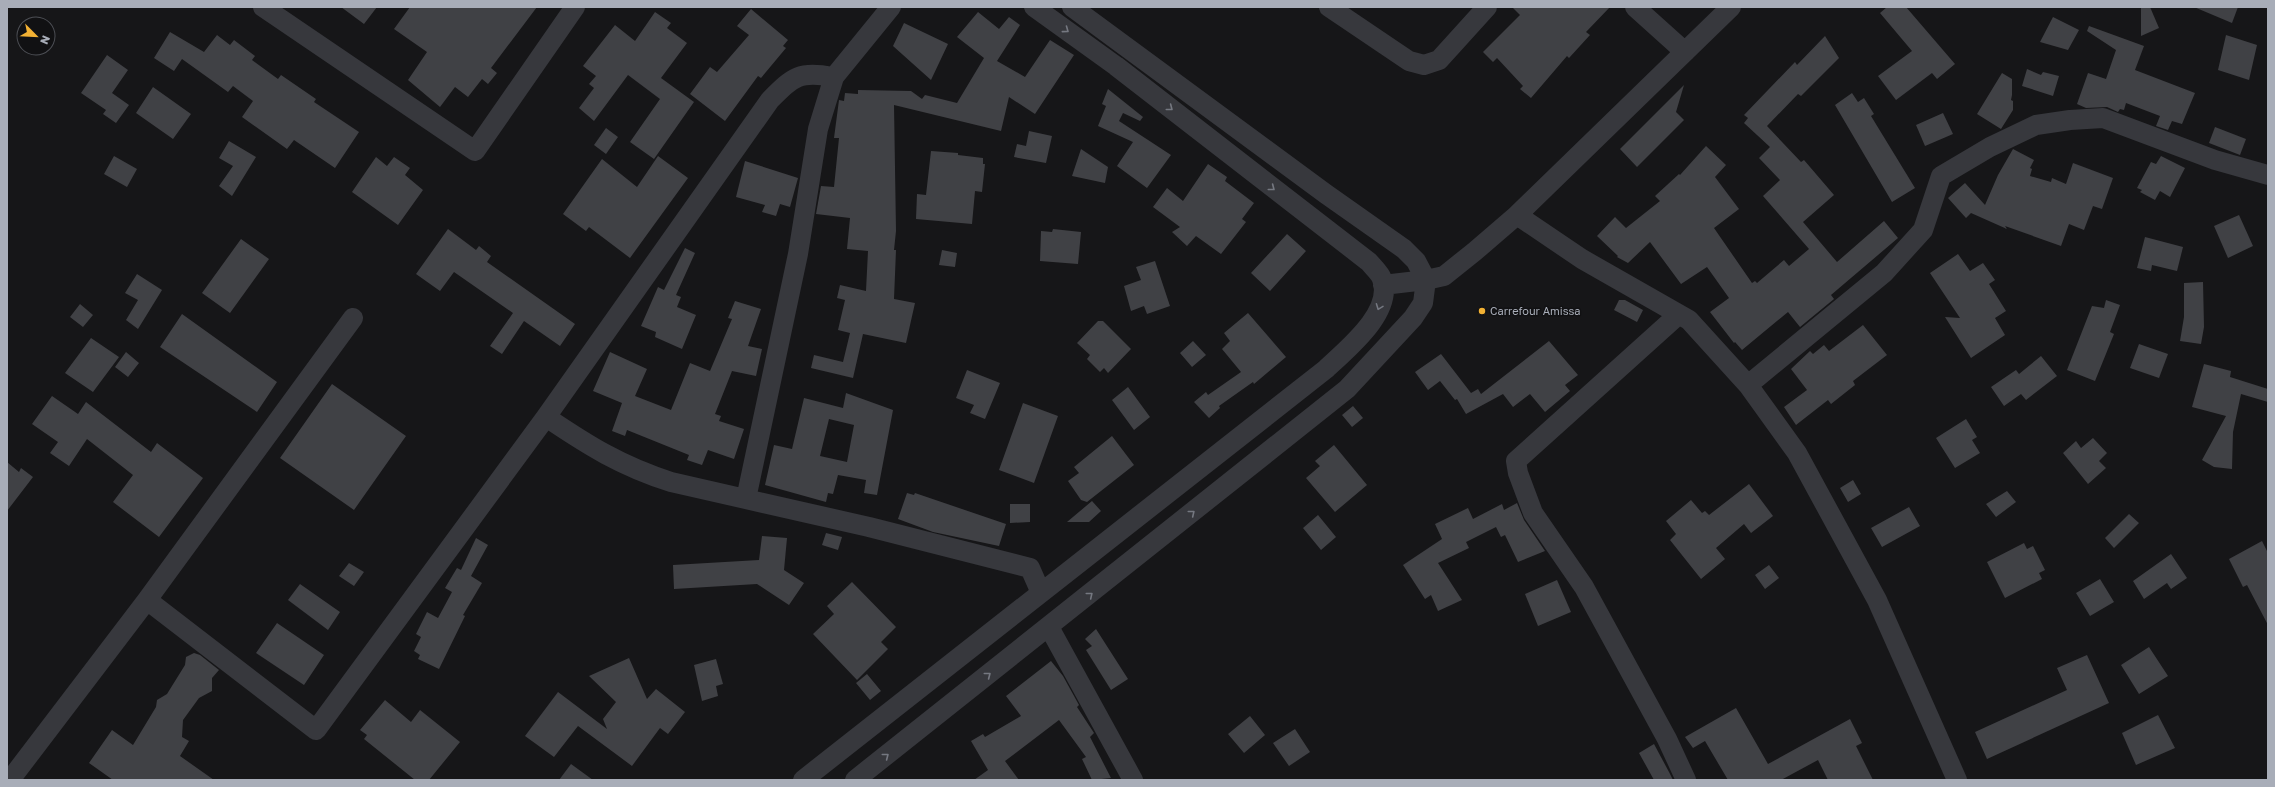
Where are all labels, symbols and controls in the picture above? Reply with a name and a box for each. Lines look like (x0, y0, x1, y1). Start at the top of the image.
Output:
north arrow (16, 16, 56, 56)
one-way arrow (1061, 25, 1068, 32)
text: N (38, 34, 53, 47)
one-way arrow (1165, 103, 1172, 110)
one-way arrow (1267, 184, 1274, 191)
one-way arrow (1376, 302, 1384, 310)
place label: Carrefour Amissa (1490, 304, 1581, 317)
marker: Carrefour Amissa (1477, 306, 1487, 316)
one-way arrow (1187, 511, 1194, 518)
one-way arrow (1086, 592, 1093, 599)
one-way arrow (984, 673, 991, 680)
one-way arrow (882, 754, 889, 761)

